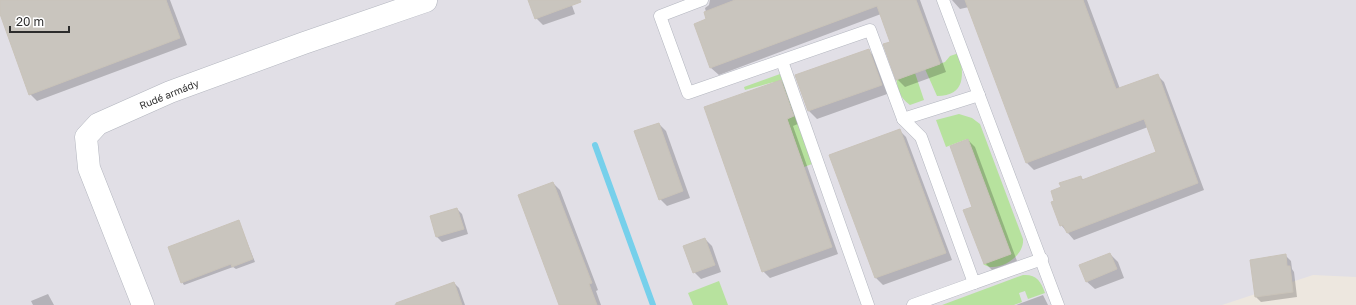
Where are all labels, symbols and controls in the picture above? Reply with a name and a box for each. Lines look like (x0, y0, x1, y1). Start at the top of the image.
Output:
scale bar (10, 8, 69, 34)
text: 20 m (16, 14, 44, 29)
street label: Rudé armády (138, 77, 201, 111)

